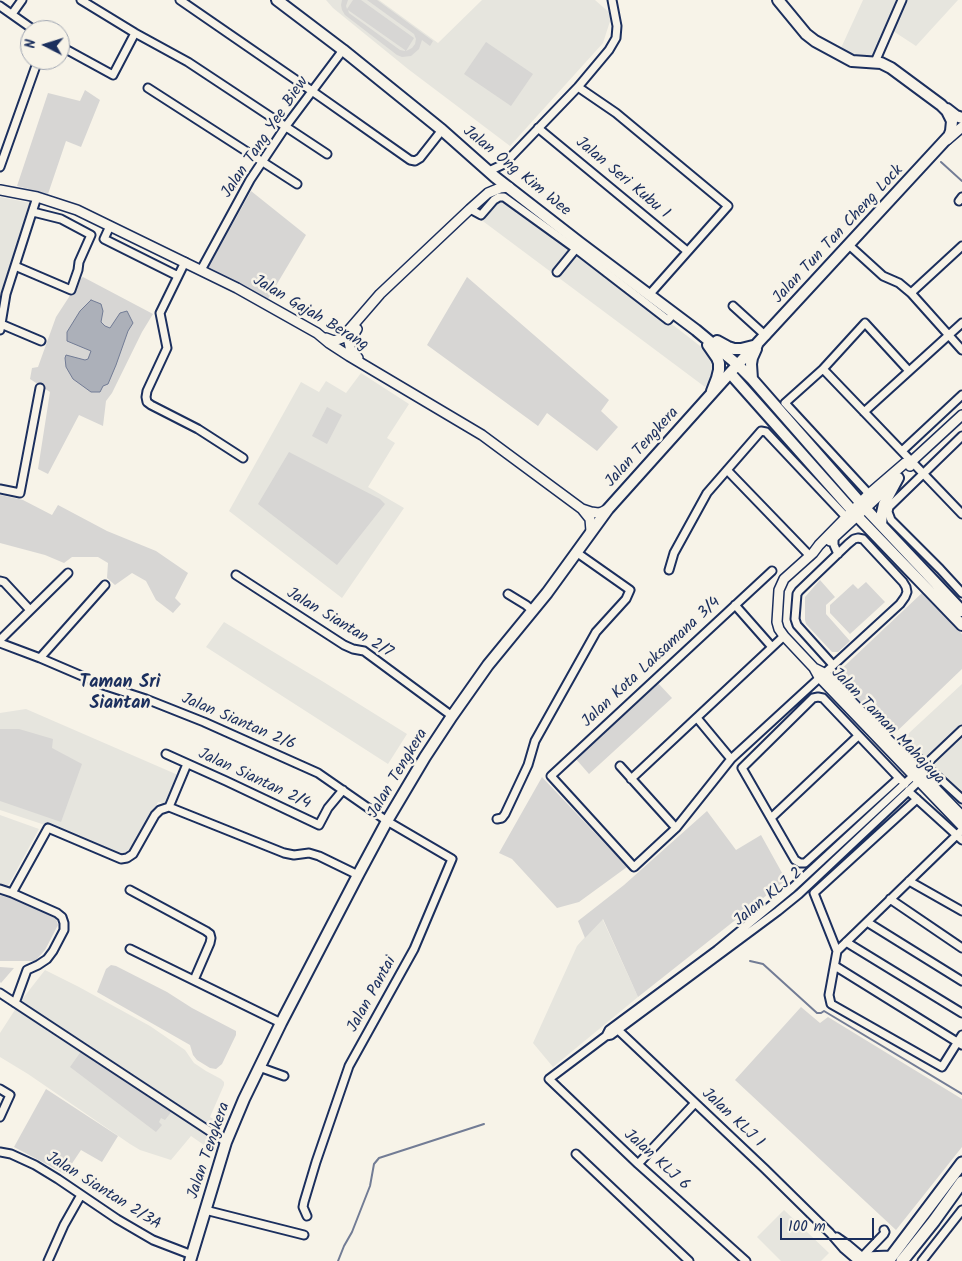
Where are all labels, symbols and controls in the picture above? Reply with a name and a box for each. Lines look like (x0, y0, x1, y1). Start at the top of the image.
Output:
north arrow (20, 20, 70, 70)
text: N (20, 38, 42, 49)
street label: Jalan Tang Yee Biew (218, 74, 314, 202)
street label: Jalan Ong Kim Wee (458, 123, 574, 221)
street label: Jalan Seri Kubu 1 (571, 134, 673, 224)
street label: Jalan Tun Tan Cheng Lock (770, 162, 908, 308)
street label: Jalan Gajah Berang (249, 272, 371, 356)
street label: Jalan Tengkera (602, 404, 684, 492)
street label: Jalan Siantan 2/7 (282, 585, 396, 663)
street label: Jalan Kota Laksamana 3/4 (579, 594, 725, 732)
street label: Jalan Taman Mahajaya (826, 664, 948, 790)
district label: Taman Sri Siantan (80, 673, 160, 716)
street label: Jalan Siantan 2/6 (178, 690, 298, 756)
street label: Jalan Tengkera (365, 726, 433, 822)
street label: Jalan Siantan 2/4 (195, 745, 313, 815)
street label: Jalan KLJ 2 (731, 865, 807, 931)
street label: Jalan Pantai (344, 954, 402, 1036)
street label: Jalan KLJ 1 (697, 1085, 767, 1153)
street label: Jalan Tengkera (185, 1100, 235, 1202)
street label: Jalan KLJ 6 (619, 1126, 693, 1196)
street label: Jalan Siantan 2/3A (42, 1149, 164, 1235)
scale bar (782, 1208, 876, 1240)
text: 100 m (788, 1215, 826, 1239)

